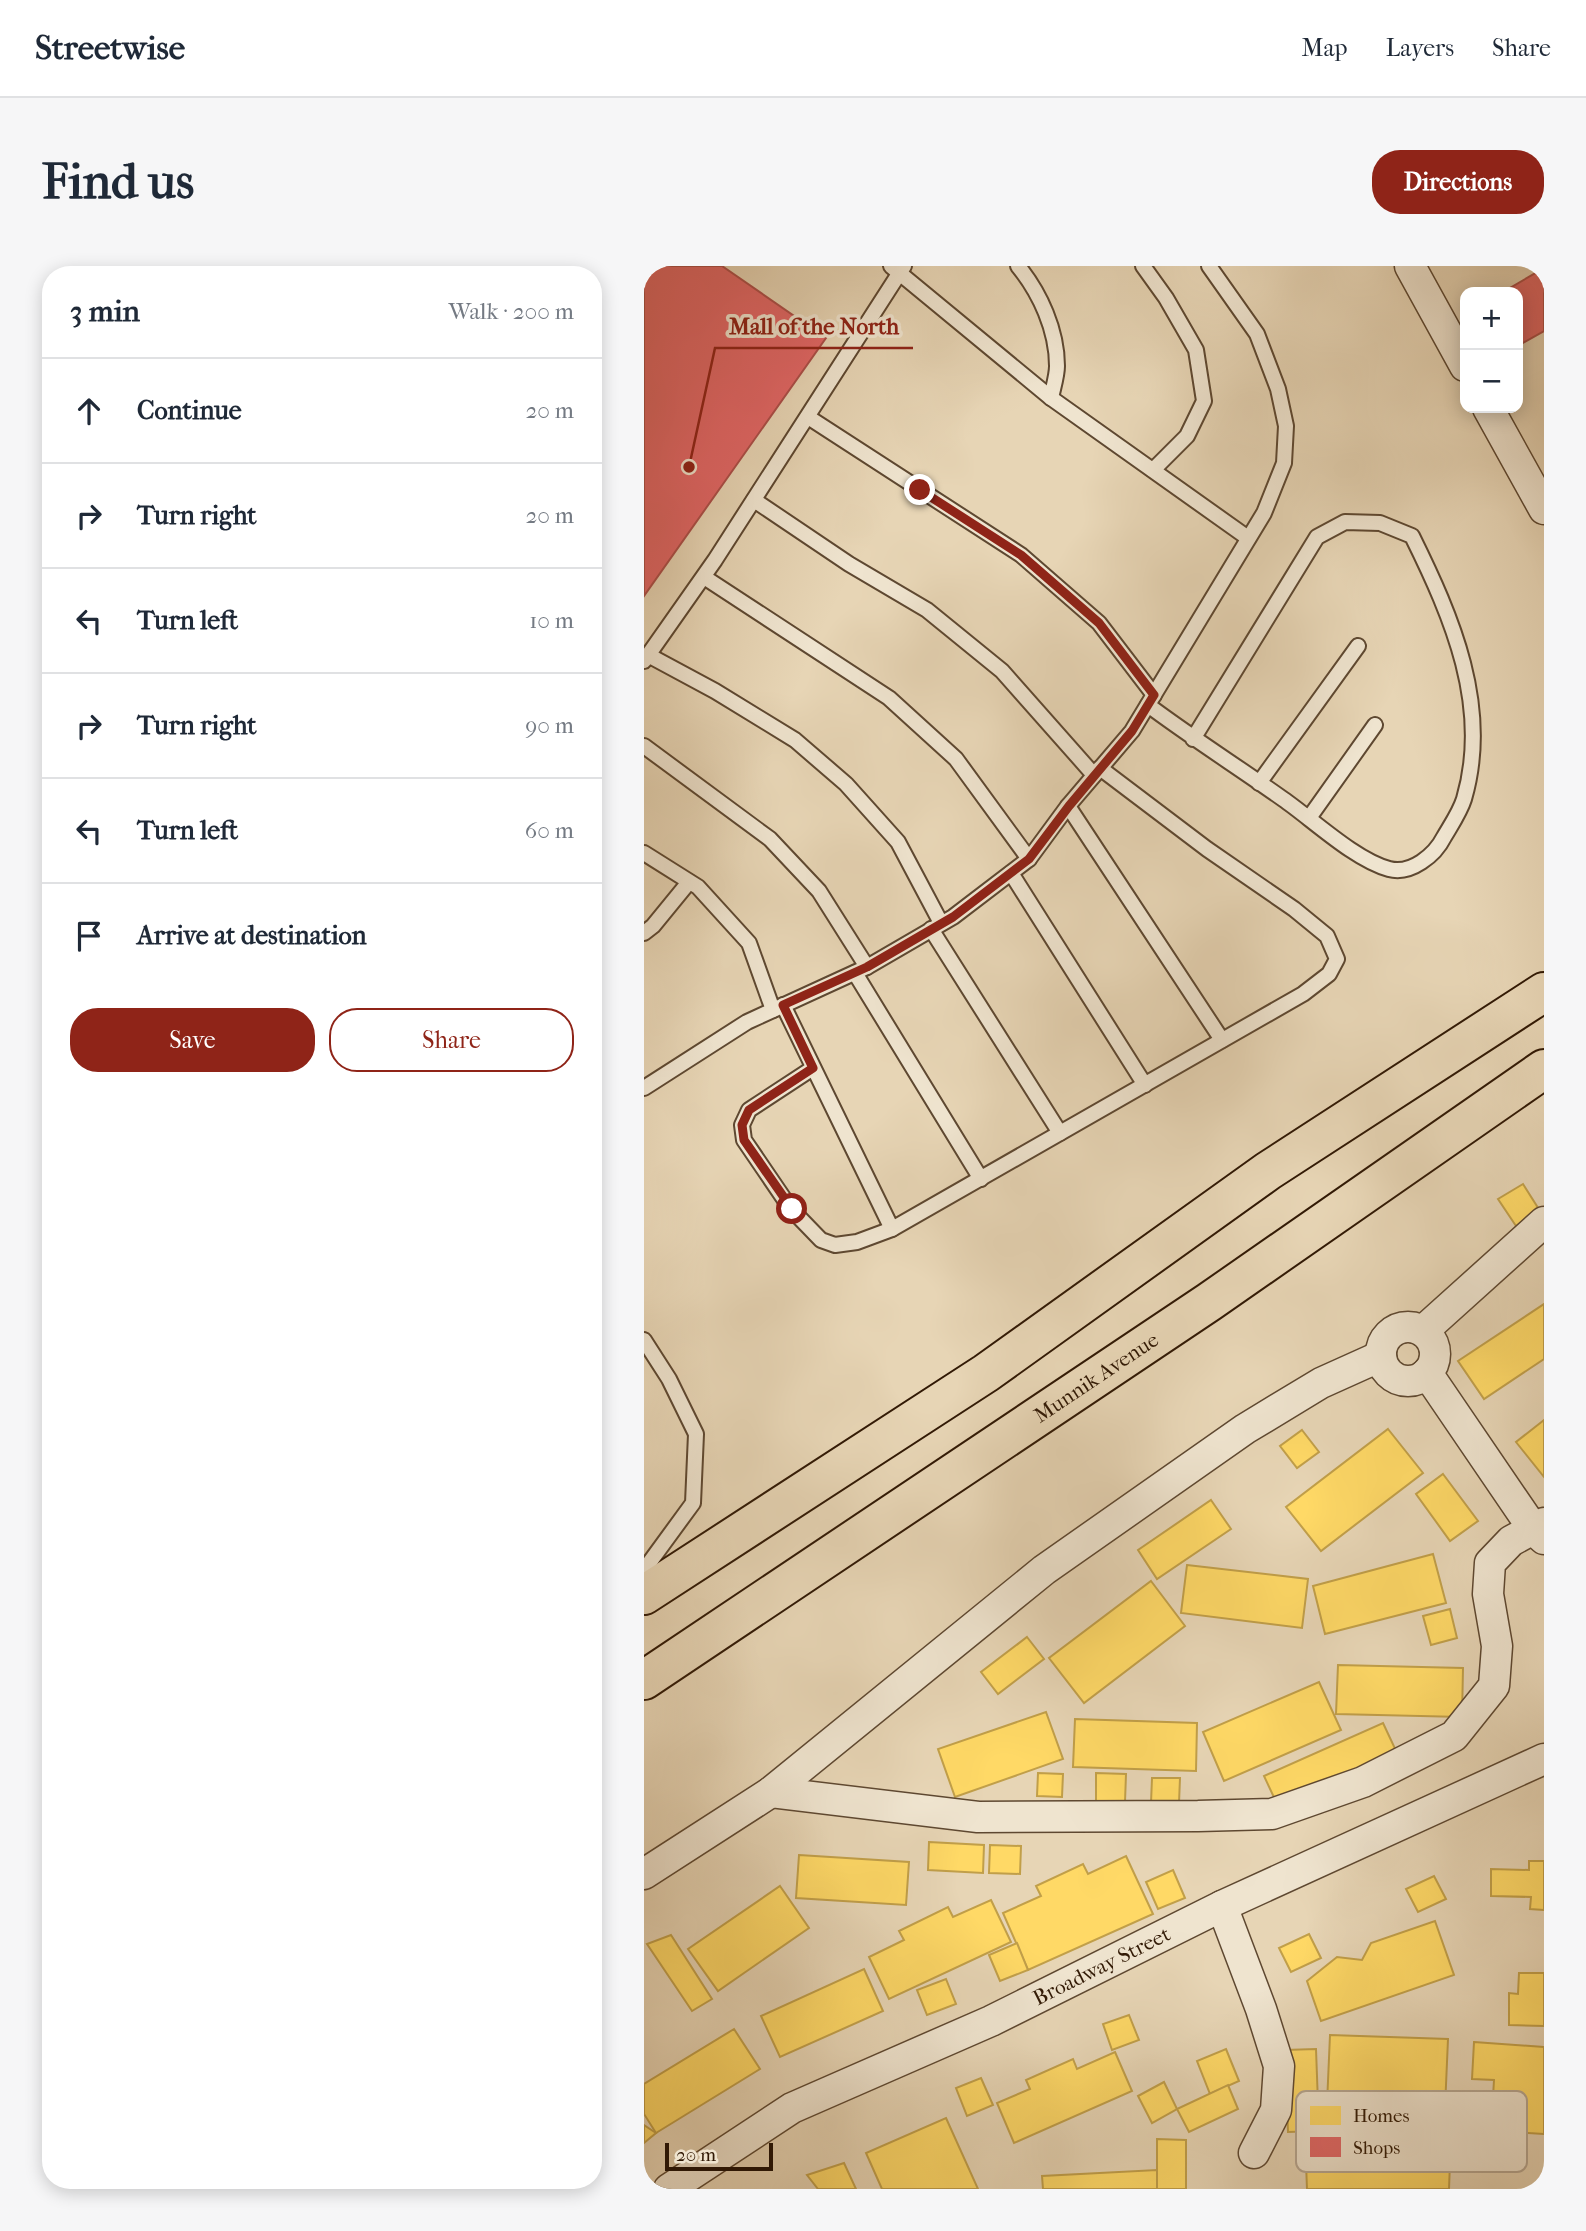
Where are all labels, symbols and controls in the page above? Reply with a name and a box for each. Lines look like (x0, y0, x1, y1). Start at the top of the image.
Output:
text: Streetwise (35, 29, 185, 68)
text: Map (1302, 34, 1348, 62)
text: Layers (1386, 34, 1454, 62)
text: Share (1492, 34, 1551, 62)
button: Directions (1372, 150, 1544, 214)
text: Find us (42, 153, 194, 211)
map controls (1460, 287, 1523, 413)
button: + (1460, 287, 1523, 350)
text: 3 min (70, 294, 140, 329)
text: Walk · 200 m (448, 298, 574, 325)
callout: Mall of the North (715, 304, 913, 348)
text: Mall of the North (729, 313, 900, 340)
button: − (1460, 350, 1523, 413)
icon: ahead (70, 392, 108, 430)
text: Continue (137, 395, 242, 426)
text: 20 m (525, 397, 574, 424)
route end (904, 474, 935, 505)
icon: right (70, 497, 108, 535)
text: Turn right (137, 500, 257, 531)
text: 20 m (525, 502, 574, 529)
icon: left (70, 602, 108, 640)
text: Turn left (137, 605, 238, 636)
text: 10 m (529, 607, 574, 634)
icon: right (70, 707, 108, 745)
text: Turn right (137, 710, 257, 741)
text: 90 m (525, 712, 574, 739)
icon: left (70, 812, 108, 850)
text: Turn left (137, 815, 238, 846)
text: 60 m (525, 817, 574, 844)
icon: arrive (70, 917, 108, 955)
text: Arrive at destination (137, 920, 367, 951)
button: Save (70, 1008, 315, 1072)
button: Share (329, 1008, 574, 1072)
route start (776, 1193, 807, 1224)
street label: Munnik Avenue (1029, 1327, 1163, 1428)
street label: Broadway Street (1029, 1922, 1175, 2010)
legend (1296, 2091, 1527, 2172)
text: Homes (1353, 2105, 1409, 2127)
text: Shops (1353, 2137, 1400, 2159)
scale bar (665, 2140, 774, 2172)
text: 20 m (676, 2144, 716, 2166)

